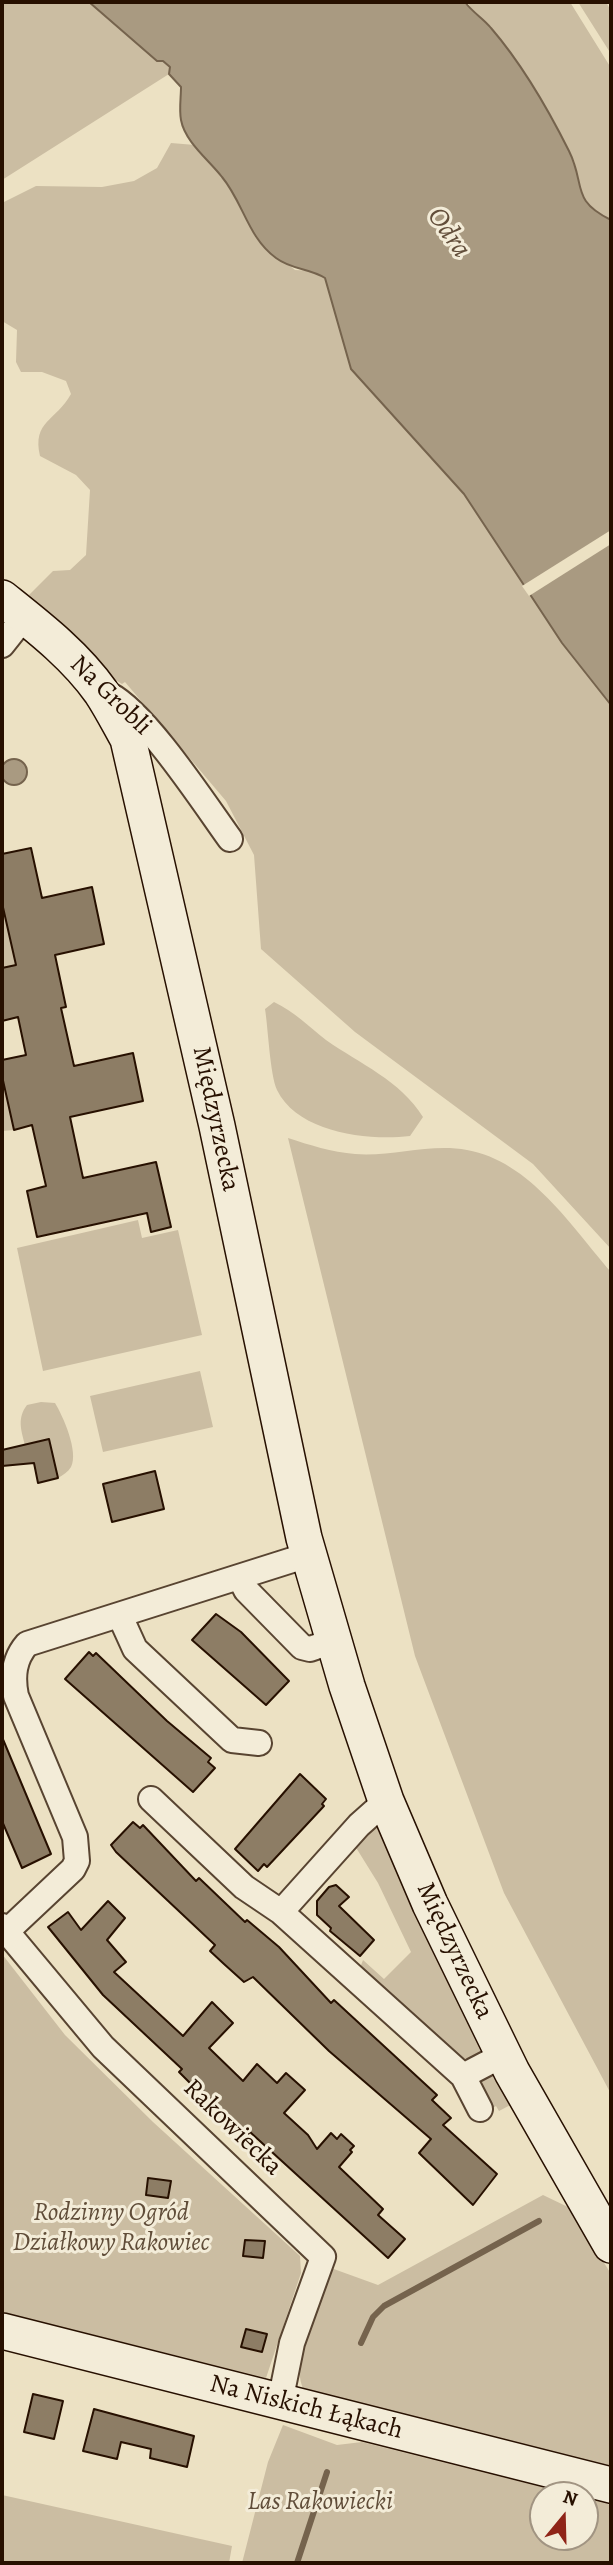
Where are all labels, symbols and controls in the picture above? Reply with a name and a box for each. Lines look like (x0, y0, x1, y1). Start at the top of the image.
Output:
water label: Odra (419, 201, 477, 265)
street label: Na Grobli (63, 649, 157, 743)
street label: Międzyrzecka (184, 1044, 246, 1194)
street label: Międzyrzecka (409, 1878, 499, 2024)
street label: Rakowiecka (176, 2073, 288, 2183)
park label: Rodzinny Ogród Działkowy Rakowiec (12, 2198, 210, 2260)
street label: Na Niskich Łąkach (206, 2369, 406, 2447)
north arrow (529, 2481, 599, 2551)
text: N (559, 2483, 581, 2513)
park label: Las Rakowiecki (247, 2487, 393, 2519)

